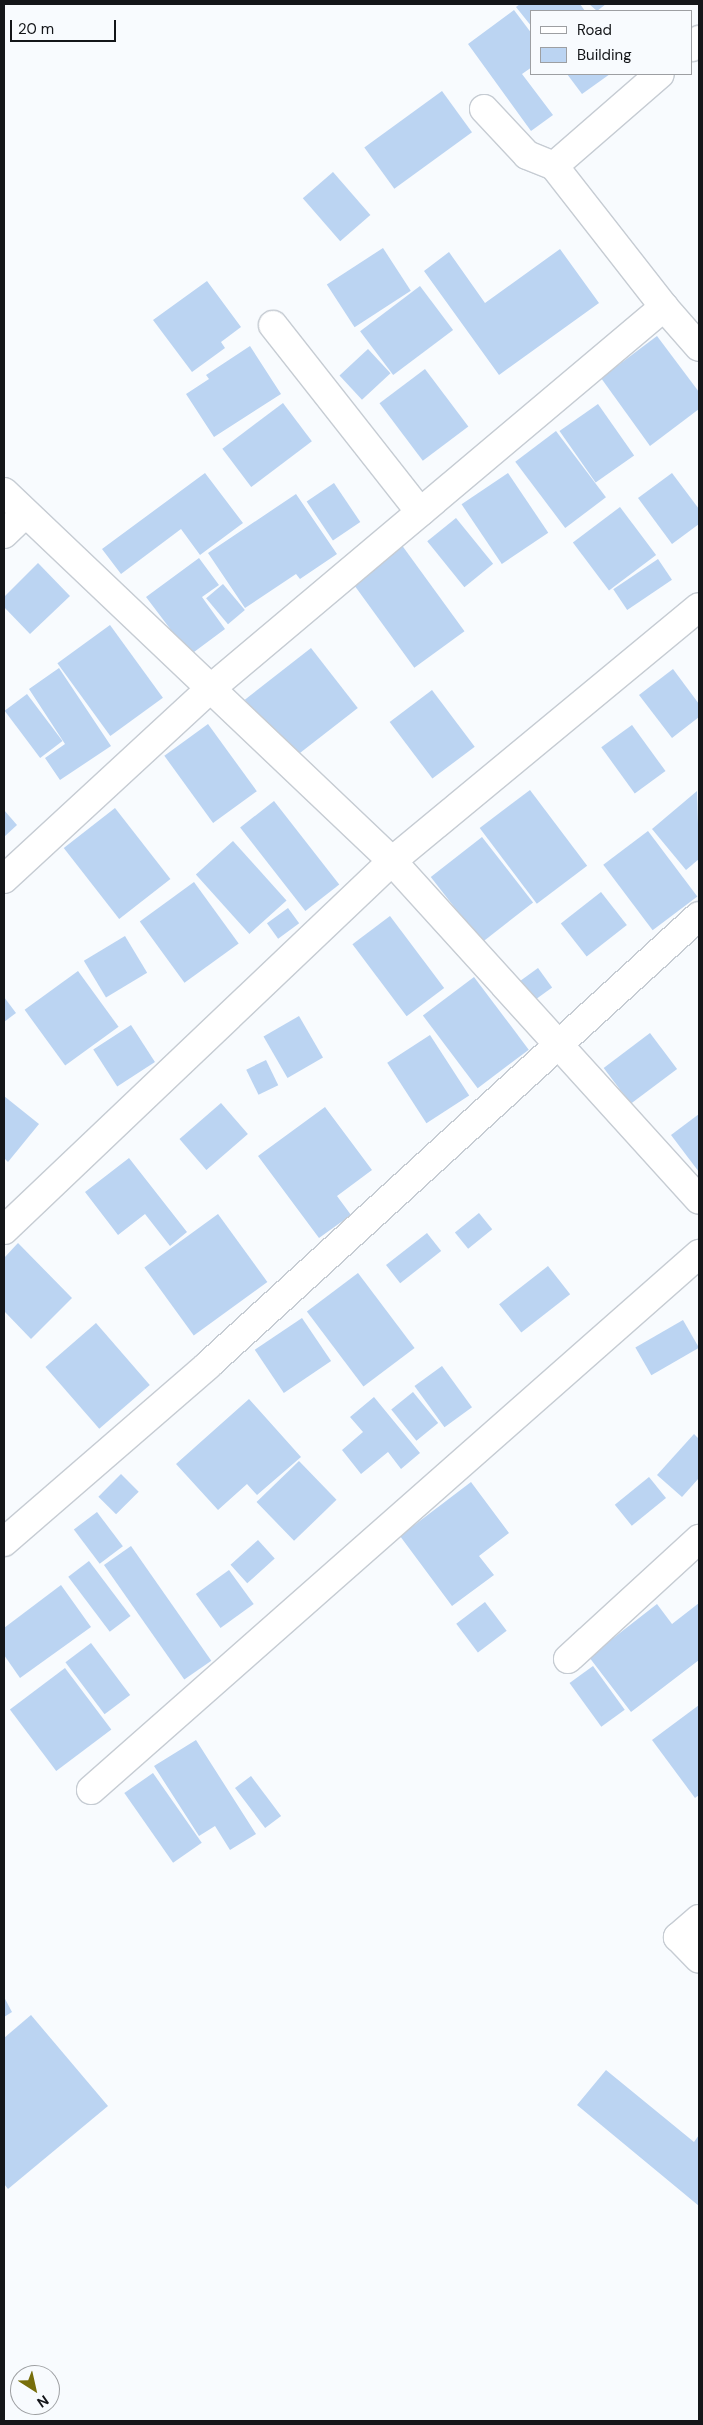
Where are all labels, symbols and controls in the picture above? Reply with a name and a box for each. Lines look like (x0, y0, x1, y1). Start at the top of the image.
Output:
scale bar (12, 10, 119, 42)
legend (530, 10, 693, 75)
text: 20 m (18, 19, 54, 39)
text: Road (577, 20, 612, 40)
text: Building (577, 45, 632, 65)
north arrow (10, 2365, 60, 2415)
text: N (34, 2391, 52, 2412)

